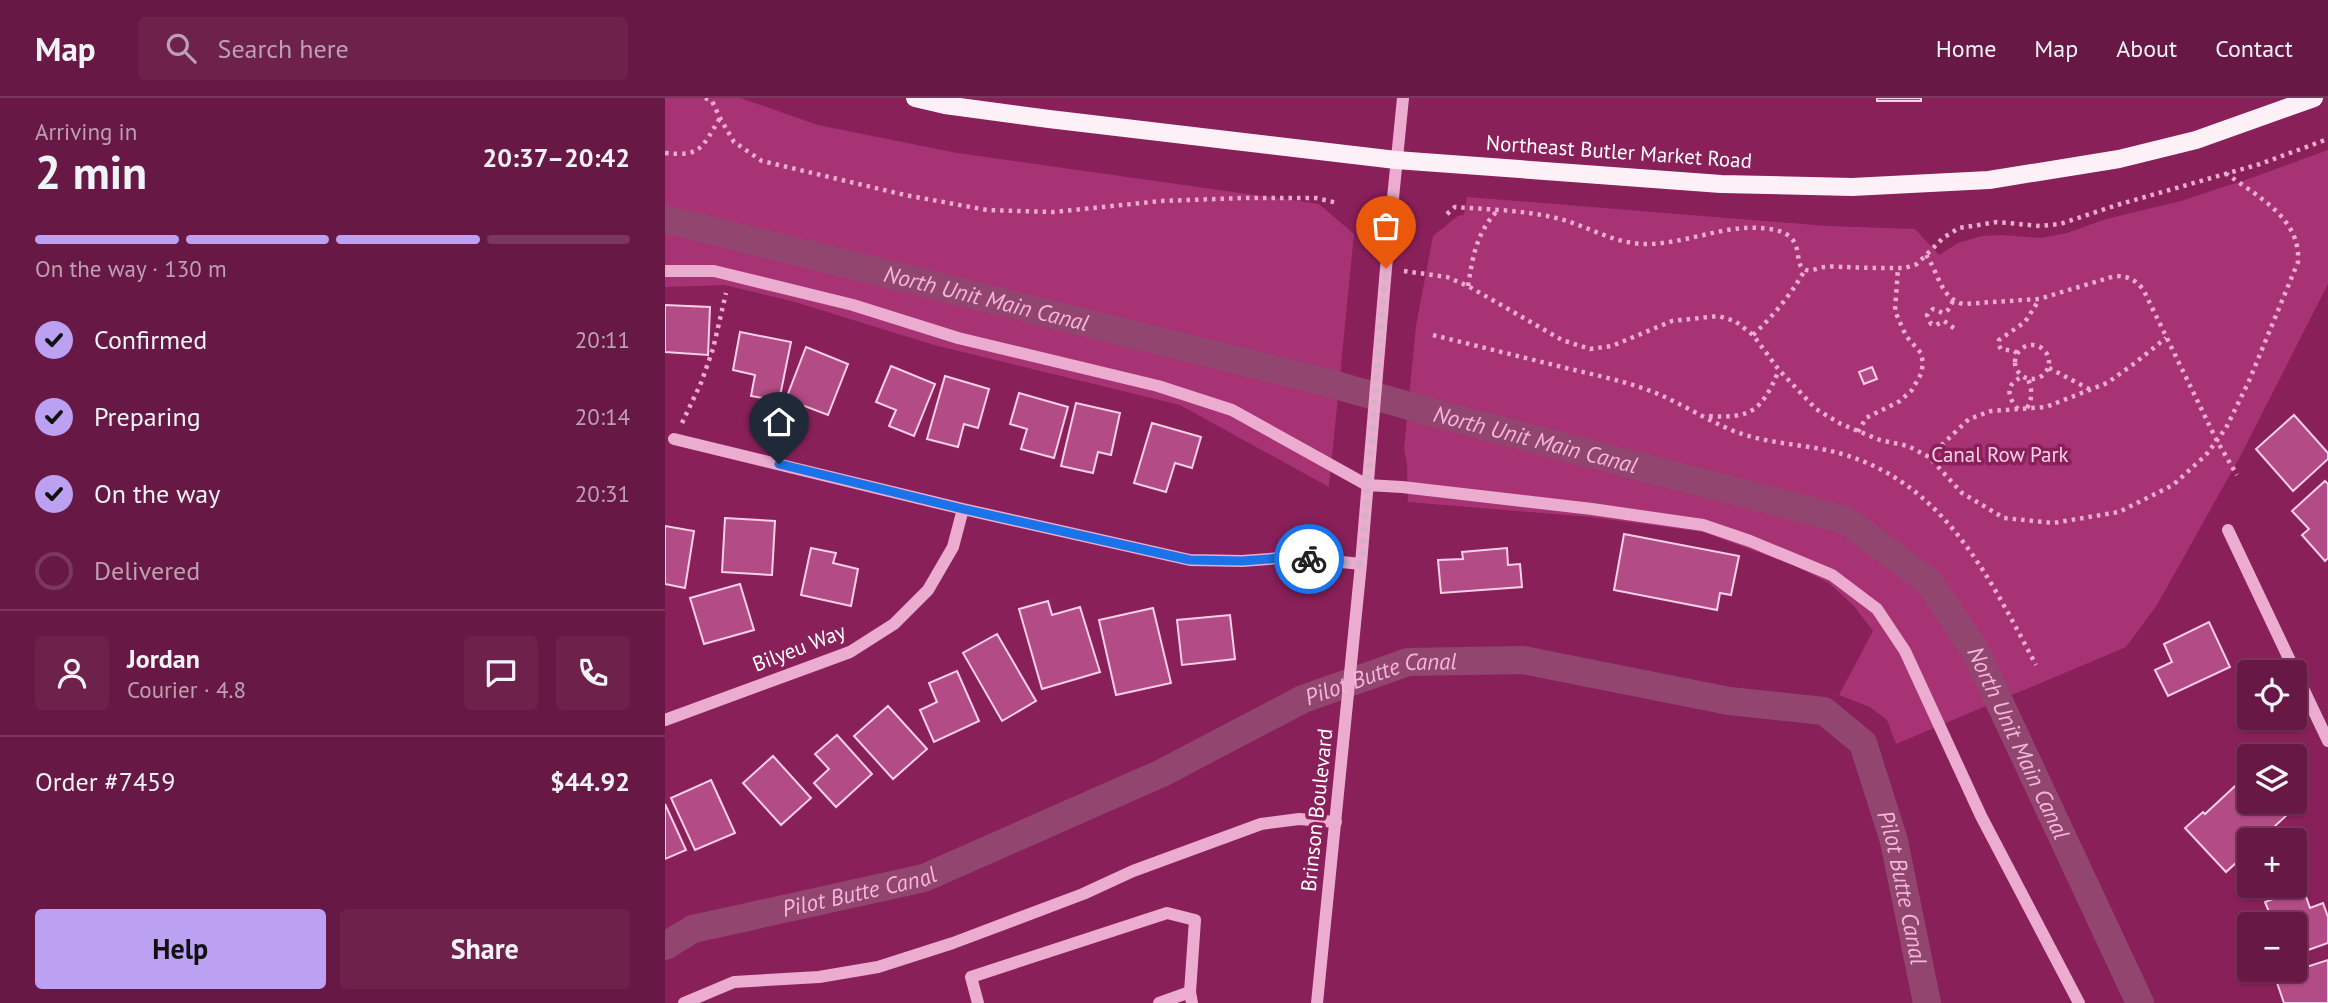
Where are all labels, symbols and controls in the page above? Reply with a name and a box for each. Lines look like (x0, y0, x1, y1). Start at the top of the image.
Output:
search box (138, 17, 628, 80)
text: Map (35, 27, 96, 70)
icon: search (162, 29, 200, 67)
text: Search here (218, 32, 349, 65)
text: Home (1936, 33, 1996, 64)
text: Map (2034, 33, 2078, 64)
text: About (2116, 33, 2177, 64)
text: Contact (2215, 33, 2293, 64)
text: Arriving in (35, 117, 137, 146)
street label: Northeast Butler Market Road (1485, 129, 1753, 174)
text: 20:37–20:42 (483, 141, 630, 174)
text: 2 min (35, 142, 147, 202)
pin (1356, 196, 1416, 268)
icon: bag (1367, 207, 1405, 245)
text: On the way · 130 m (35, 254, 227, 283)
water label: North Unit Main Canal (881, 259, 1092, 337)
icon: check (35, 321, 73, 359)
text: Confirmed (94, 323, 207, 356)
text: 20:11 (575, 325, 630, 354)
pin (749, 392, 809, 464)
icon: check (35, 398, 73, 436)
water label: North Unit Main Canal (1430, 399, 1641, 479)
text: Preparing (94, 400, 201, 433)
text: 20:14 (575, 402, 630, 431)
icon: home (760, 403, 798, 441)
park label: Canal Row Park (1931, 441, 2069, 468)
icon: check (35, 475, 73, 513)
text: On the way (94, 477, 220, 510)
text: 20:31 (575, 479, 630, 508)
courier (1274, 524, 1344, 594)
icon: bike (1290, 540, 1328, 578)
text: Delivered (94, 554, 200, 587)
street label: Bilyeu Way (748, 617, 849, 678)
button: person (35, 636, 109, 710)
button: chat (464, 636, 538, 710)
button: phone (556, 636, 630, 710)
water label: North Unit Main Canal (1961, 641, 2076, 844)
text: Jordan (127, 642, 200, 675)
water label: Pilot Butte Canal (1301, 646, 1457, 711)
map controls (2237, 660, 2307, 982)
button: locate (2237, 660, 2307, 730)
text: Courier · 4.8 (127, 675, 246, 704)
street label: Brinson Boulevard (1295, 727, 1338, 893)
button: layers (2237, 744, 2307, 814)
text: Order #7459 (35, 765, 175, 798)
text: $44.92 (550, 765, 630, 798)
water label: Pilot Butte Canal (1871, 806, 1934, 967)
button: + (2237, 828, 2307, 898)
water label: Pilot Butte Canal (779, 859, 941, 923)
button: Help (35, 909, 326, 989)
button: Share (340, 909, 630, 989)
button: − (2237, 912, 2307, 982)

